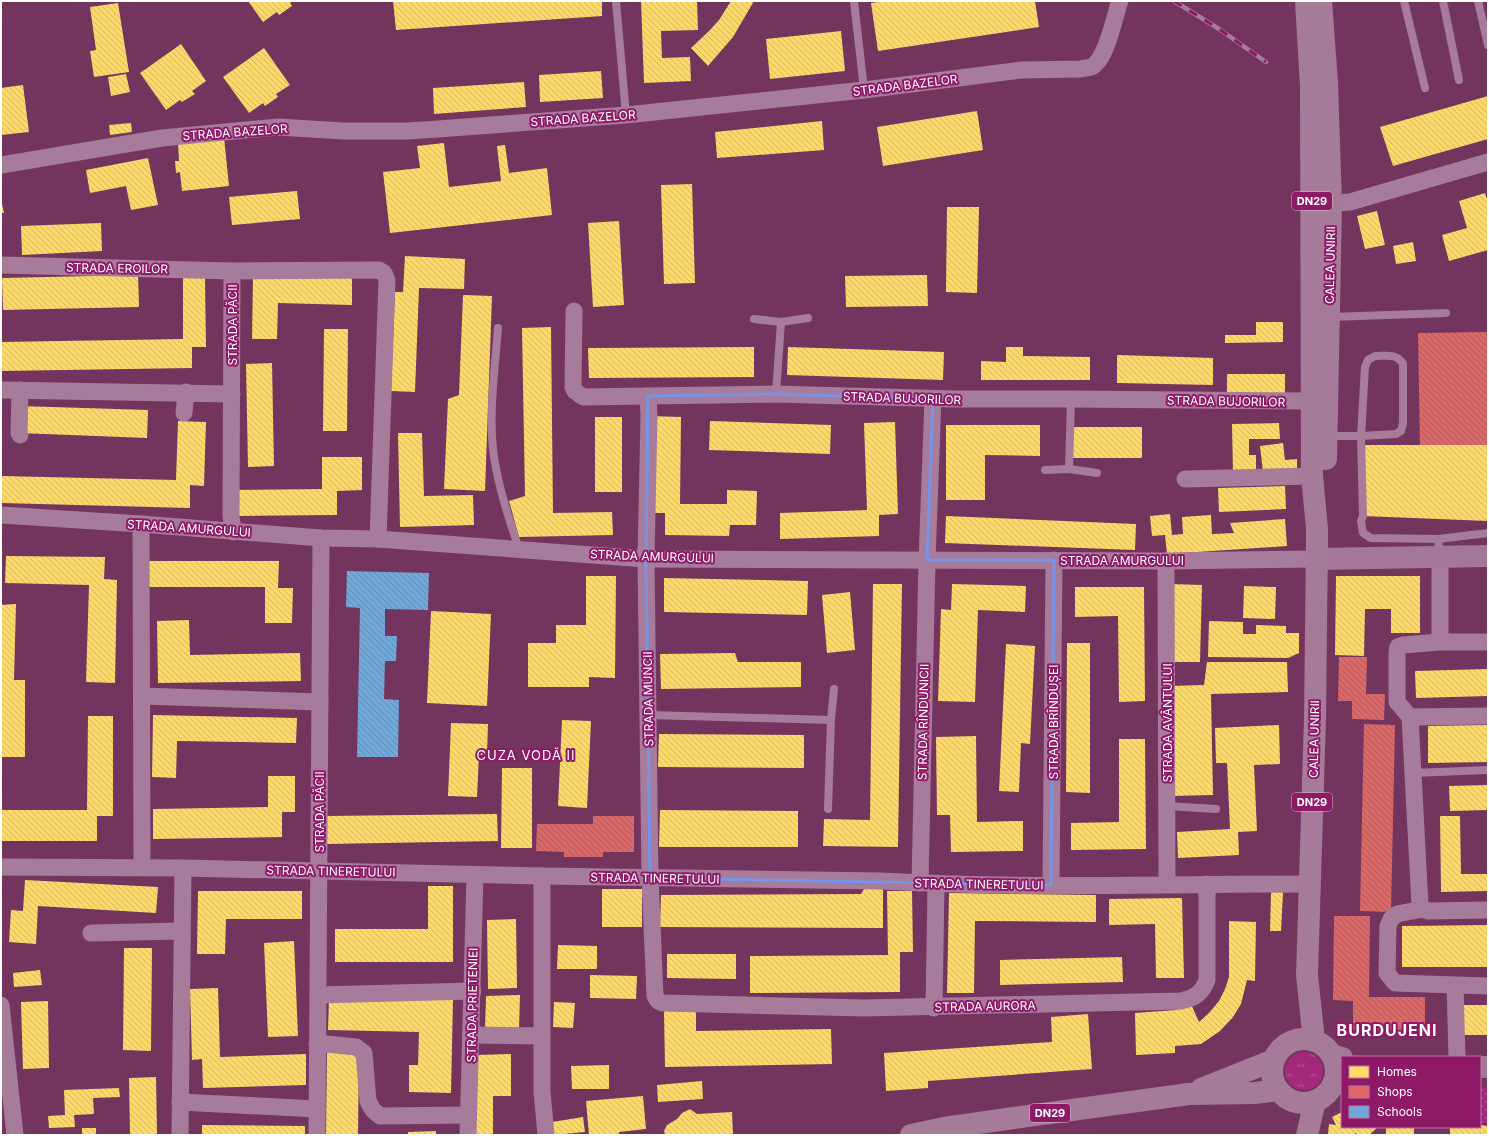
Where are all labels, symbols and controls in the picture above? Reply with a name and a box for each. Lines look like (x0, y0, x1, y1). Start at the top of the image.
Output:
street label: STRADA BAZELOR (852, 71, 959, 99)
street label: STRADA BAZELOR (530, 107, 636, 129)
street label: STRADA BAZELOR (182, 121, 288, 143)
road number: DN29 (1292, 192, 1332, 210)
street label: CALEA UNIRII (1322, 226, 1338, 304)
street label: STRADA EROILOR (66, 260, 168, 276)
street label: STRADA PĂCII (225, 284, 240, 366)
street label: STRADA BUJORILOR (843, 388, 962, 408)
street label: STRADA BUJORILOR (1167, 392, 1286, 410)
street label: STRADA AMURGULUI (127, 516, 251, 540)
street label: STRADA AMURGULUI (590, 546, 714, 566)
street label: STRADA AMURGULUI (1060, 553, 1184, 568)
street label: STRADA MUNCII (640, 651, 656, 747)
street label: STRADA AVÂNTULUI (1160, 663, 1175, 783)
street label: STRADA RÎNDUNICII (914, 664, 932, 780)
street label: STRADA BRÎNDUȘEI (1046, 665, 1061, 779)
street label: CALEA UNIRII (1306, 700, 1322, 778)
district label: CUZA VODĂ II (477, 747, 576, 763)
street label: STRADA PĂCII (312, 771, 327, 853)
road number: DN29 (1292, 793, 1332, 811)
street label: STRADA TINERETULUI (266, 862, 396, 880)
street label: STRADA TINERETULUI (590, 869, 720, 887)
street label: STRADA TINERETULUI (914, 875, 1044, 893)
street label: STRADA PRIETENIEI (463, 947, 481, 1063)
street label: STRADA AURORA (934, 998, 1036, 1014)
district label: BURDUJENI (1337, 1020, 1437, 1040)
legend (1341, 1056, 1481, 1128)
text: Homes (1377, 1064, 1417, 1079)
text: Shops (1377, 1084, 1413, 1099)
road number: DN29 (1030, 1104, 1070, 1122)
text: Schools (1377, 1104, 1422, 1119)

